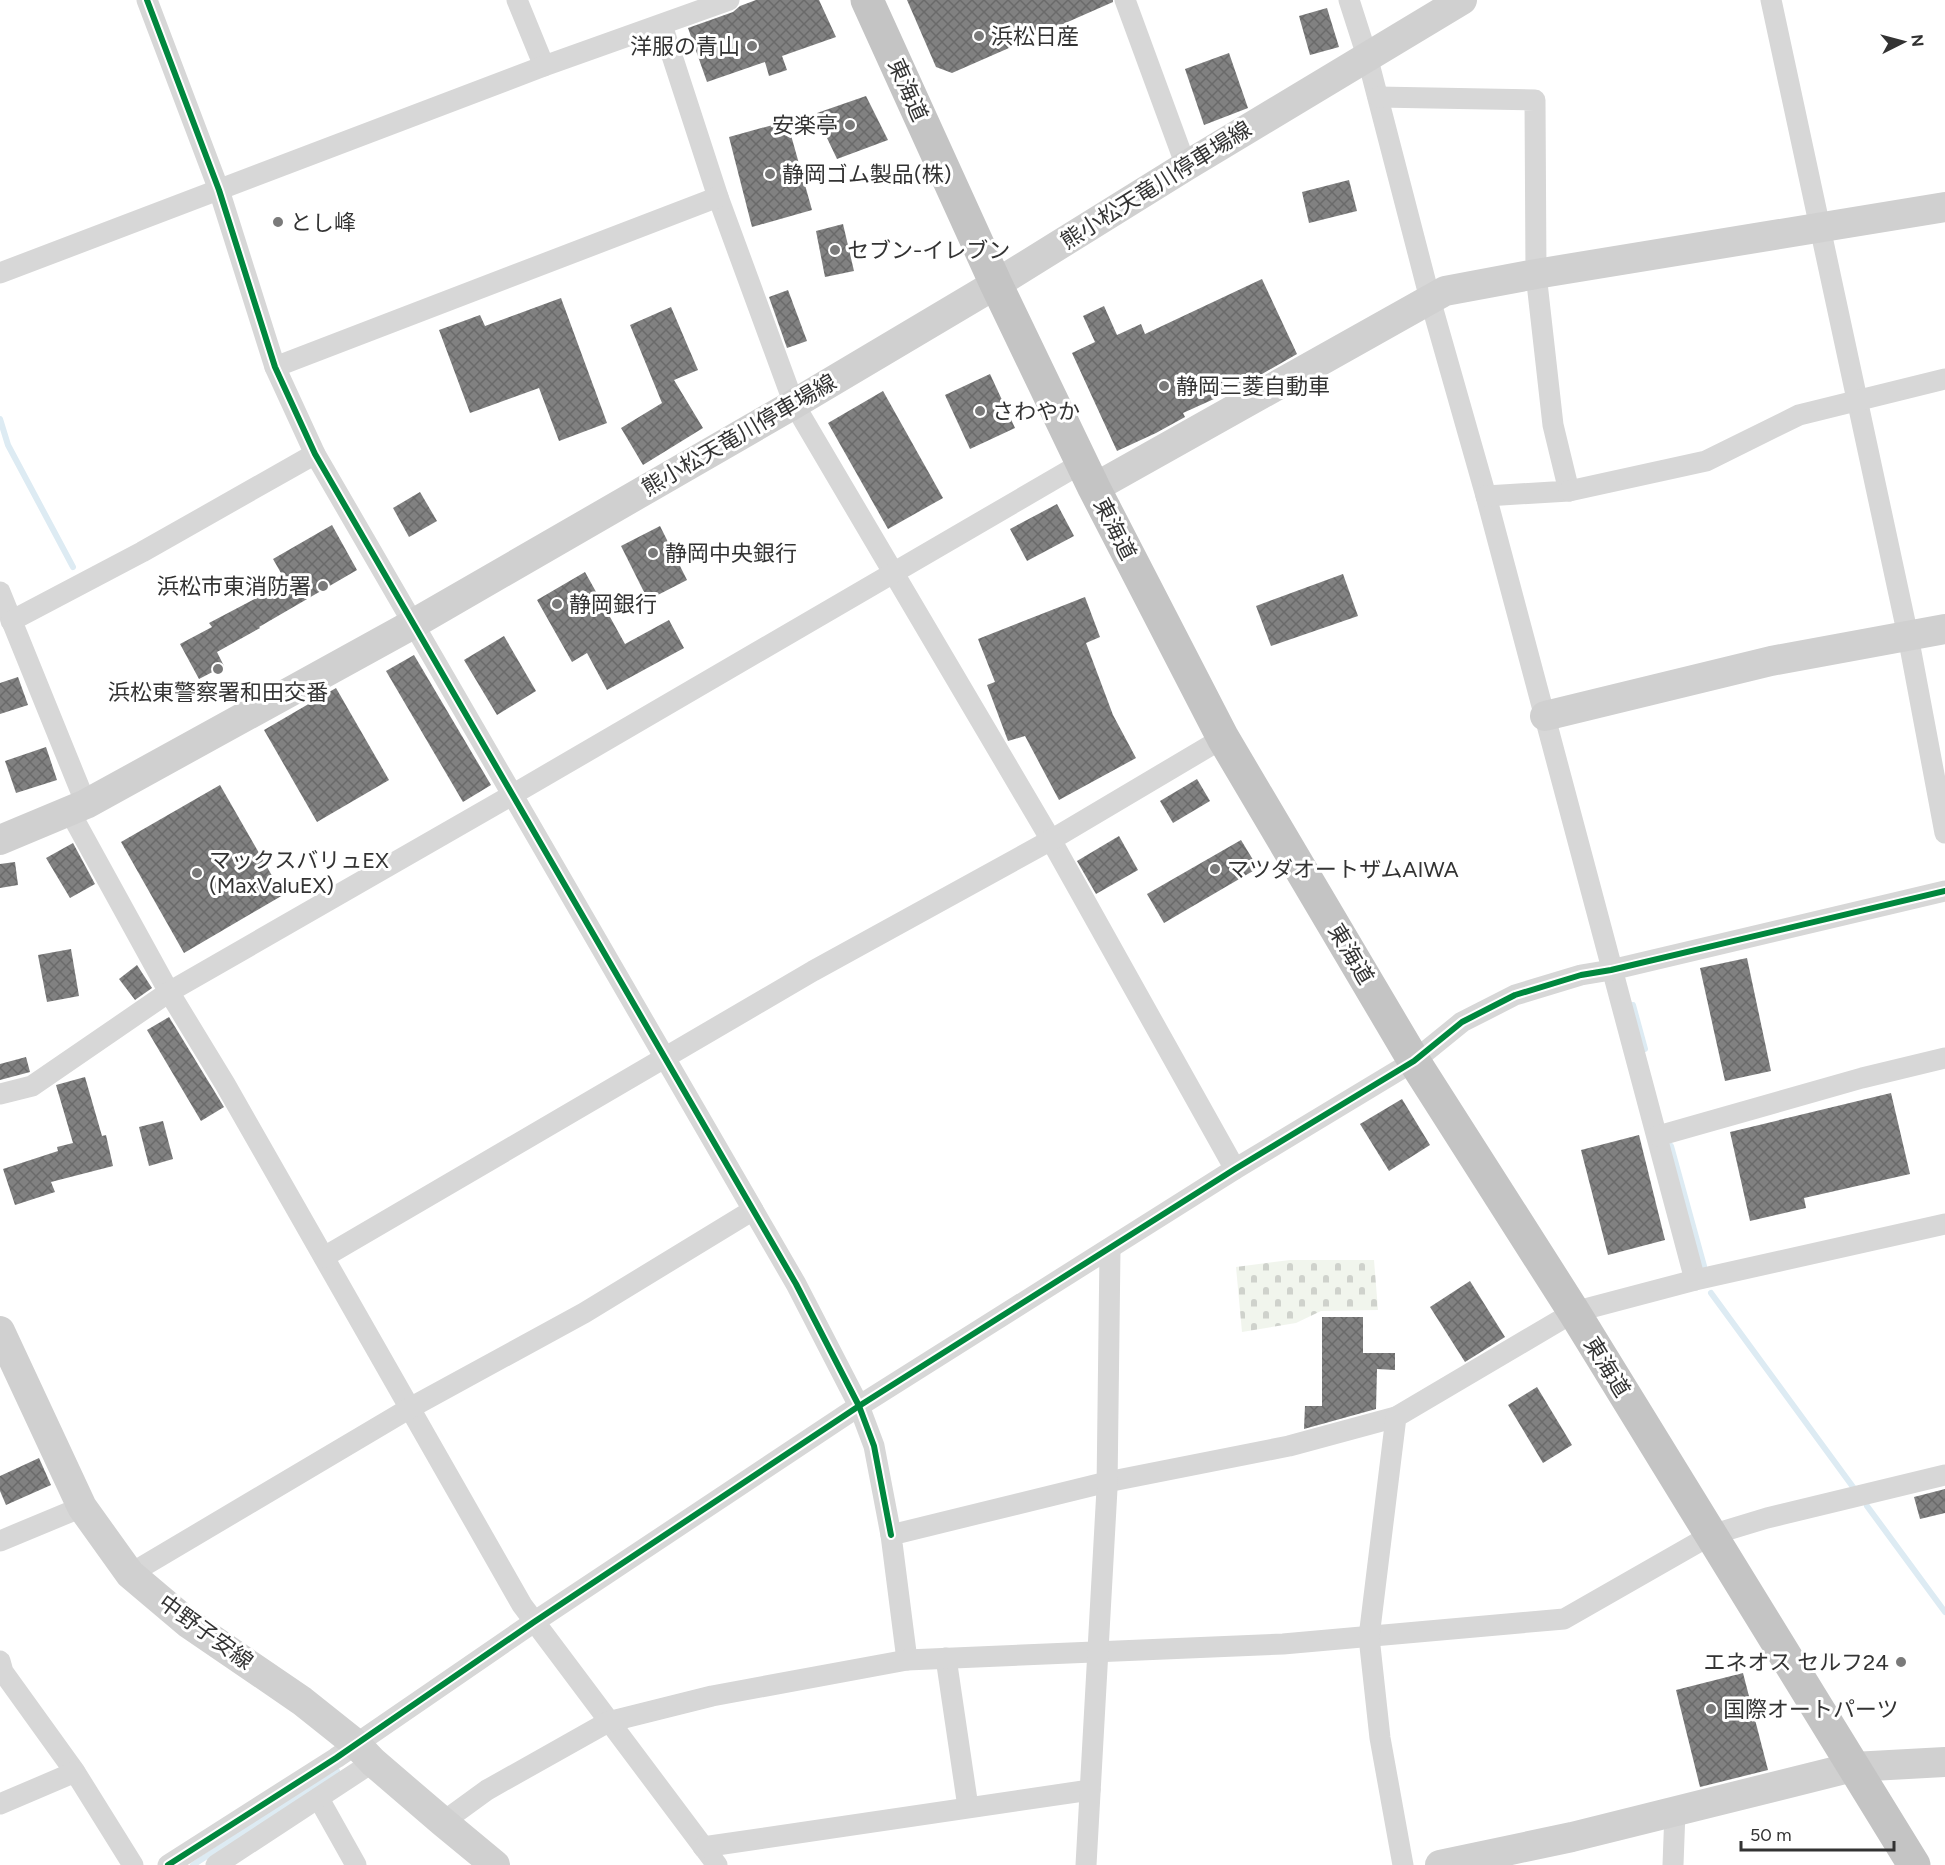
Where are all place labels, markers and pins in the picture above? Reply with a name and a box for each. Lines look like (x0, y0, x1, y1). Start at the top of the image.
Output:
place label: 浜松日産 (991, 23, 1079, 50)
marker: 浜松日産 (972, 29, 986, 43)
place label: 洋服の青山 (630, 33, 740, 60)
marker: 洋服の青山 (745, 39, 759, 53)
place label: 安楽亭 (772, 112, 838, 139)
marker: 安楽亭 (843, 118, 857, 132)
place label: 静岡ゴム製品(株) (782, 161, 952, 188)
marker: 静岡ゴム製品(株) (763, 167, 777, 181)
place label: とし峰 (290, 209, 356, 236)
marker: とし峰 (271, 215, 285, 229)
place label: セブン-イレブン (847, 237, 1010, 264)
marker: セブン-イレブン (828, 243, 842, 257)
place label: 静岡三菱自動車 (1176, 373, 1330, 400)
marker: 静岡三菱自動車 (1157, 379, 1171, 393)
place label: さわやか (992, 398, 1080, 425)
marker: さわやか (973, 404, 987, 418)
place label: 静岡中央銀行 (665, 540, 797, 567)
marker: 静岡中央銀行 (646, 546, 660, 560)
place label: 浜松市東消防署 (157, 573, 311, 600)
marker: 浜松市東消防署 (316, 579, 330, 593)
place label: 静岡銀行 (569, 591, 657, 618)
marker: 静岡銀行 (550, 597, 564, 611)
marker: 浜松東警察署和田交番 (211, 662, 225, 676)
place label: 浜松東警察署和田交番 (108, 679, 328, 706)
place label: マックスバリュEX (MaxValuEX) (209, 847, 389, 899)
place label: マツダオートザムAIWA (1227, 856, 1459, 883)
marker: マツダオートザムAIWA (1208, 862, 1222, 876)
marker: マックスバリュEX (MaxValuEX) (190, 866, 204, 880)
place label: エネオス セルフ24 (1704, 1649, 1889, 1676)
marker: エネオス セルフ24 (1894, 1655, 1908, 1669)
place label: 国際オートパーツ (1723, 1696, 1899, 1723)
marker: 国際オートパーツ (1704, 1702, 1718, 1716)

